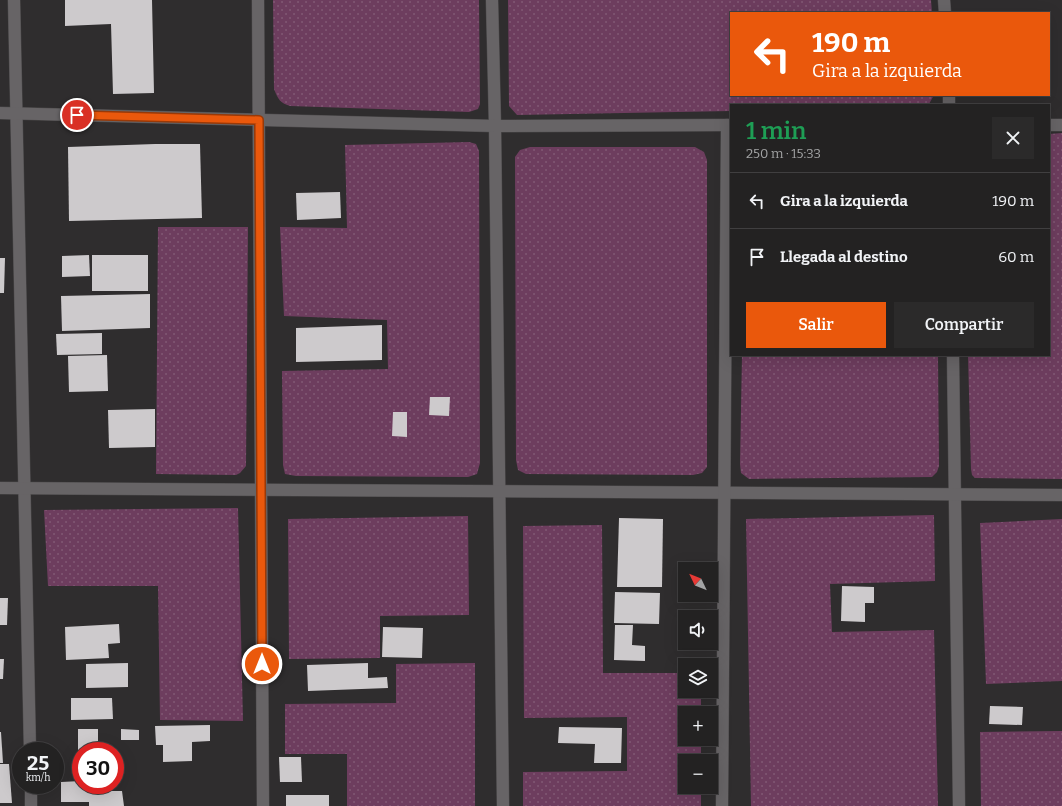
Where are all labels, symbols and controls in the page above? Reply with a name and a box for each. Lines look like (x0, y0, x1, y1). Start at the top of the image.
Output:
text: 190 m (812, 26, 890, 59)
icon: left (746, 28, 798, 80)
text: Gira a la izquierda (812, 60, 962, 82)
pin (60, 98, 94, 132)
icon: arrive (66, 104, 88, 126)
text: 1 min (746, 117, 806, 145)
button: close (992, 117, 1034, 159)
text: 250 m · 15:33 (746, 146, 821, 161)
icon: left (746, 190, 768, 212)
text: Gira a la izquierda (780, 192, 908, 210)
text: 190 m (992, 192, 1034, 210)
icon: arrive (746, 246, 768, 268)
text: Llegada al destino (780, 248, 908, 266)
text: 60 m (998, 248, 1034, 266)
button: Salir (746, 302, 886, 348)
button: Compartir (894, 302, 1034, 348)
north arrow (678, 562, 718, 602)
map controls (678, 562, 718, 794)
button: sound (678, 610, 718, 650)
position arrow (241, 643, 283, 685)
button: layers (678, 658, 718, 698)
button: + (678, 706, 718, 746)
speed limit sign: 30 (72, 742, 124, 794)
text: 25 (27, 751, 49, 775)
button: − (678, 754, 718, 794)
text: km/h (26, 772, 50, 784)

